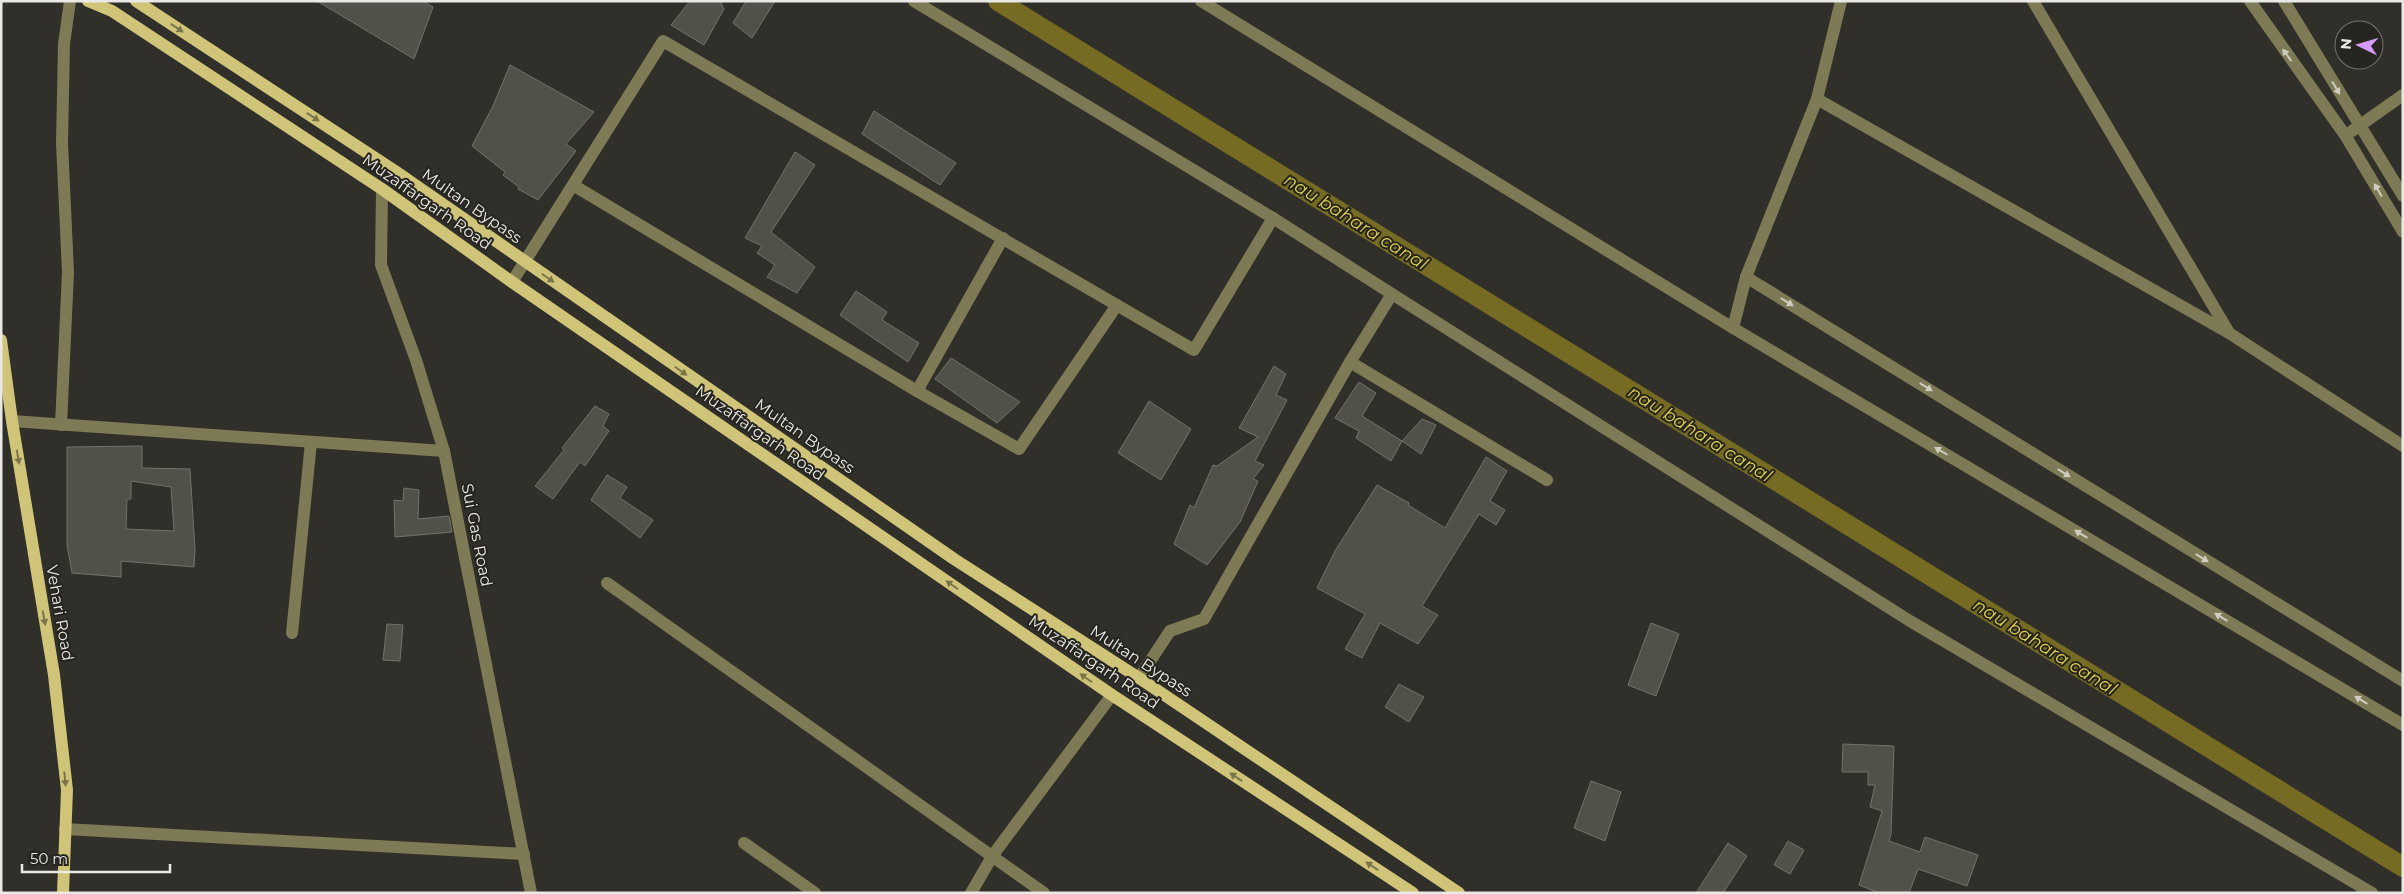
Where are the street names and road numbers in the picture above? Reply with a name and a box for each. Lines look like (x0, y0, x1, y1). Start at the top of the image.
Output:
street label: Muzaffargarh Road (359, 150, 495, 254)
street label: Multan Bypass (418, 165, 526, 248)
street label: Muzaffargarh Road (692, 381, 828, 485)
street label: Multan Bypass (751, 395, 859, 478)
street label: Sui Gas Road (458, 482, 496, 588)
street label: Vehari Road (42, 564, 78, 662)
street label: Muzaffargarh Road (1025, 611, 1163, 713)
street label: Multan Bypass (1087, 621, 1196, 701)

